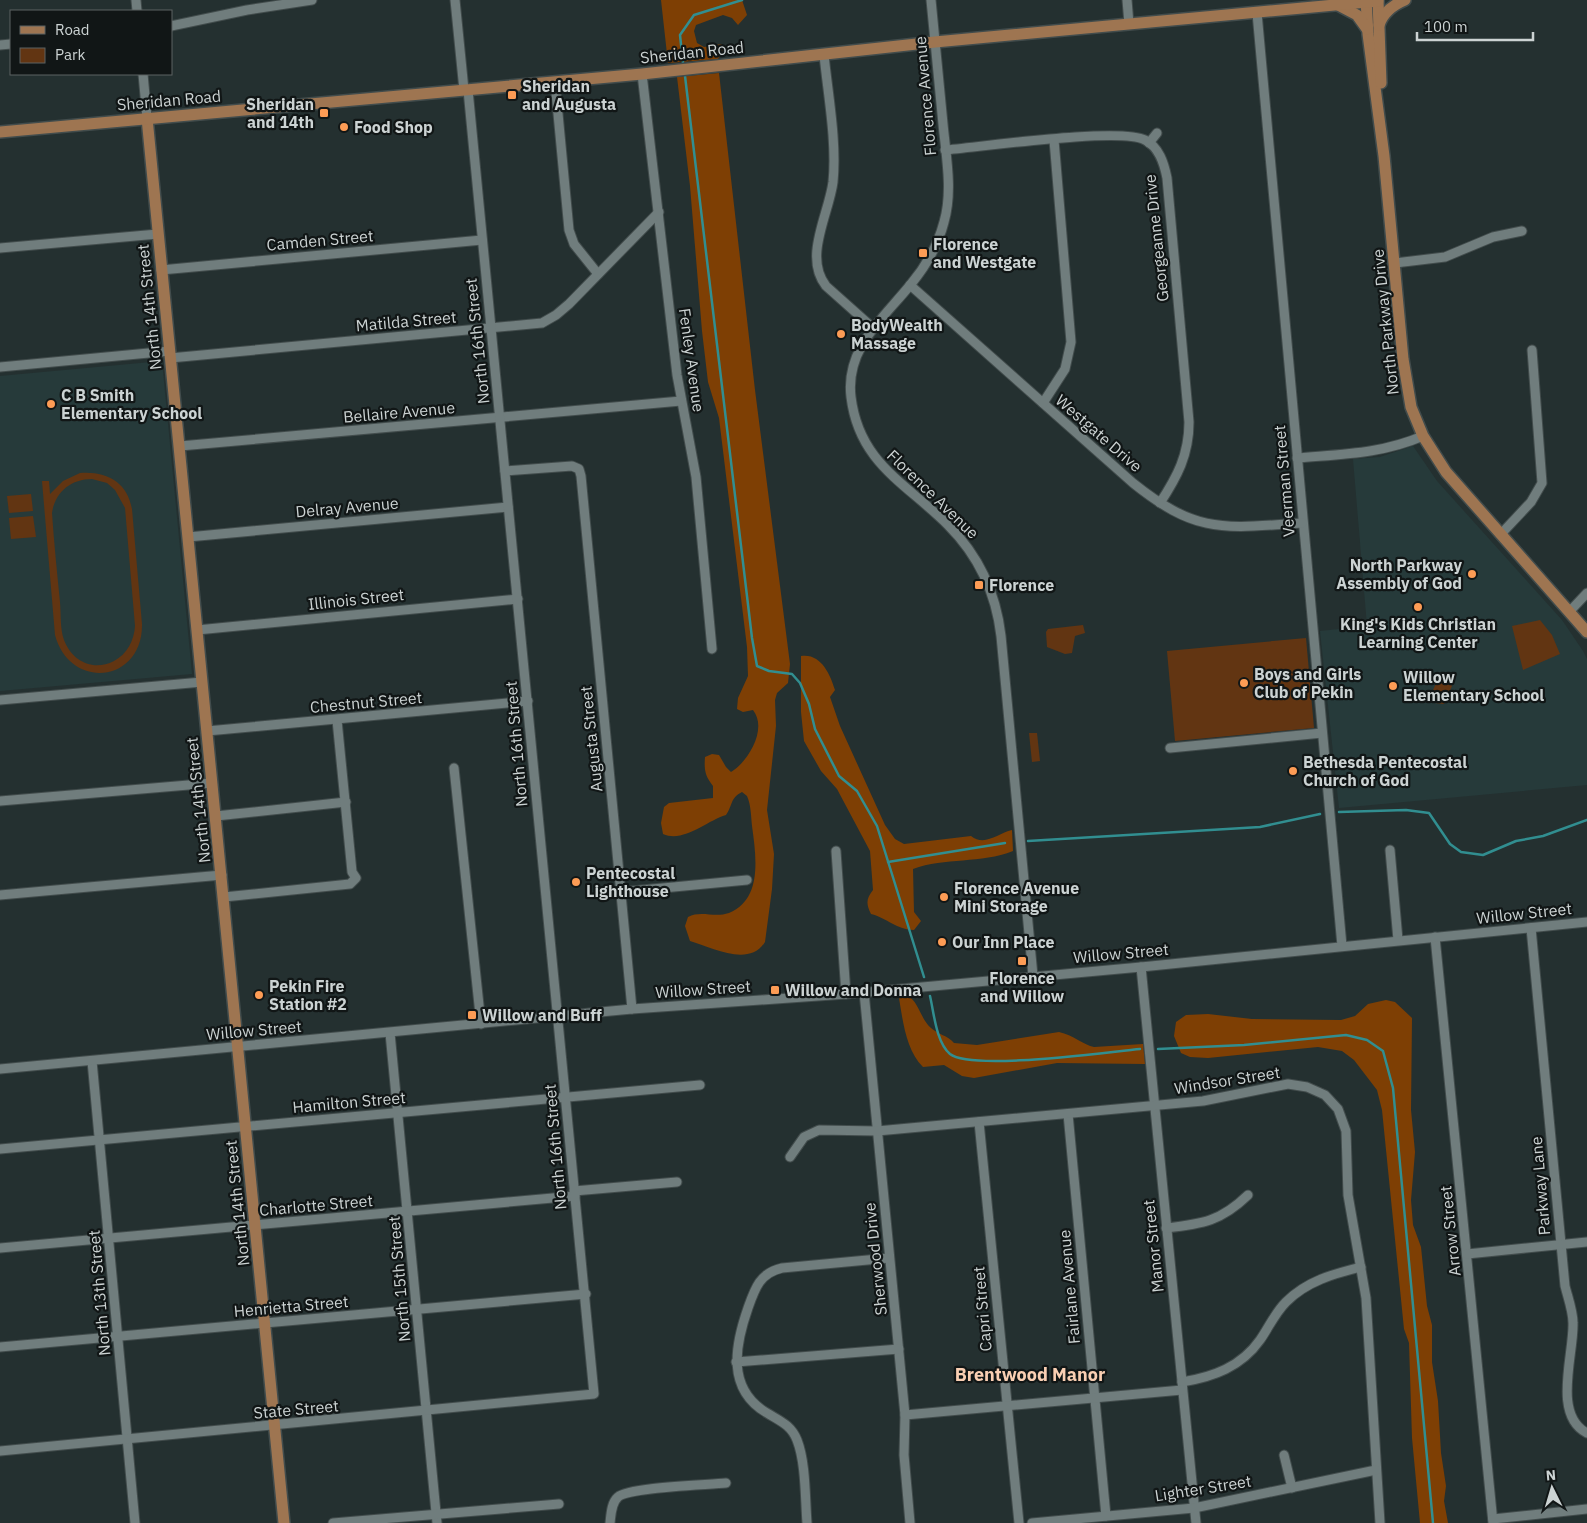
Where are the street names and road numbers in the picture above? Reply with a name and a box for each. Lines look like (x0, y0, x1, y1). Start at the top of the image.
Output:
street label: Florence Avenue (910, 35, 940, 157)
street label: Sheridan Road (639, 37, 745, 67)
street label: Sheridan Road (116, 85, 222, 115)
street label: Georgeanne Drive (1139, 173, 1173, 303)
street label: Camden Street (266, 225, 374, 255)
street label: North 14th Street (132, 243, 166, 371)
street label: North Parkway Drive (1367, 248, 1403, 396)
street label: North 16th Street (460, 277, 494, 405)
street label: Matilda Street (355, 307, 457, 335)
street label: Fenley Avenue (675, 307, 709, 413)
street label: Westgate Drive (1052, 390, 1147, 476)
street label: Bellaire Avenue (342, 397, 456, 427)
street label: Veerman Street (1269, 424, 1299, 538)
street label: Florence Avenue (883, 445, 983, 543)
street label: Delray Avenue (295, 493, 400, 521)
street label: Illinois Street (307, 584, 405, 614)
street label: North 16th Street (501, 680, 531, 808)
street label: Augusta Street (575, 685, 607, 793)
street label: Chestnut Street (309, 687, 423, 717)
street label: North 14th Street (181, 736, 215, 864)
street label: Willow Street (1475, 898, 1573, 928)
street label: Willow Street (1072, 939, 1170, 967)
street label: Willow Street (655, 976, 751, 1002)
street label: Willow Street (205, 1016, 303, 1044)
street label: Windsor Street (1173, 1062, 1281, 1098)
street label: North 16th Street (540, 1083, 570, 1211)
street label: Hamilton Street (292, 1087, 406, 1117)
street label: Parkway Lane (1526, 1136, 1554, 1236)
street label: North 14th Street (220, 1139, 254, 1267)
street label: Arrow Street (1435, 1185, 1465, 1277)
street label: Charlotte Street (258, 1190, 374, 1220)
street label: Manor Street (1138, 1199, 1168, 1293)
street label: Sherwood Drive (859, 1201, 891, 1316)
street label: North 15th Street (384, 1215, 414, 1343)
street label: North 13th Street (84, 1229, 114, 1357)
street label: Fairlane Avenue (1054, 1229, 1084, 1345)
street label: Capri Street (968, 1266, 996, 1352)
street label: Henrietta Street (233, 1291, 349, 1321)
street label: State Street (253, 1395, 339, 1423)
street label: Lighter Street (1153, 1471, 1253, 1505)

